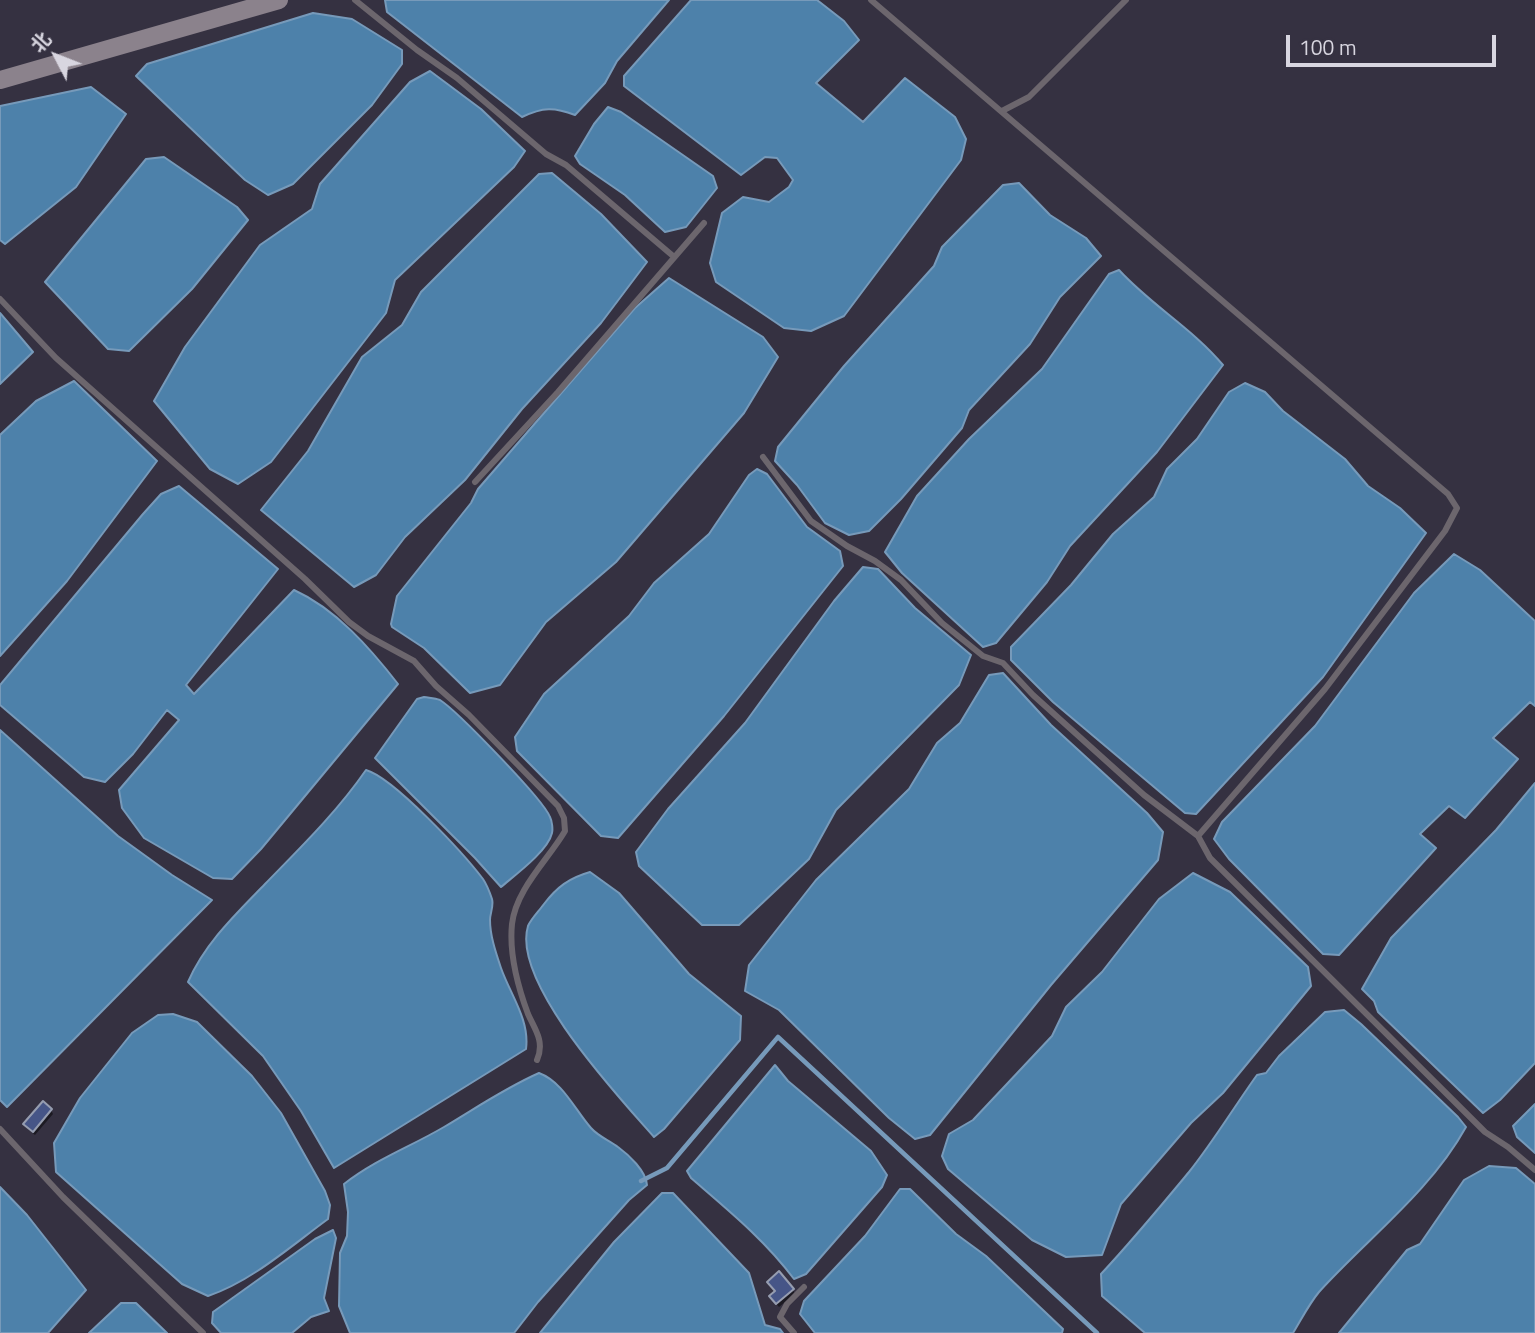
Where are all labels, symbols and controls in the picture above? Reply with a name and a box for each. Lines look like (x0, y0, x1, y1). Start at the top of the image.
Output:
north arrow (21, 21, 91, 91)
scale bar (1290, 21, 1500, 65)
text: 北 (23, 25, 57, 58)
text: 100 m (1299, 31, 1356, 63)

